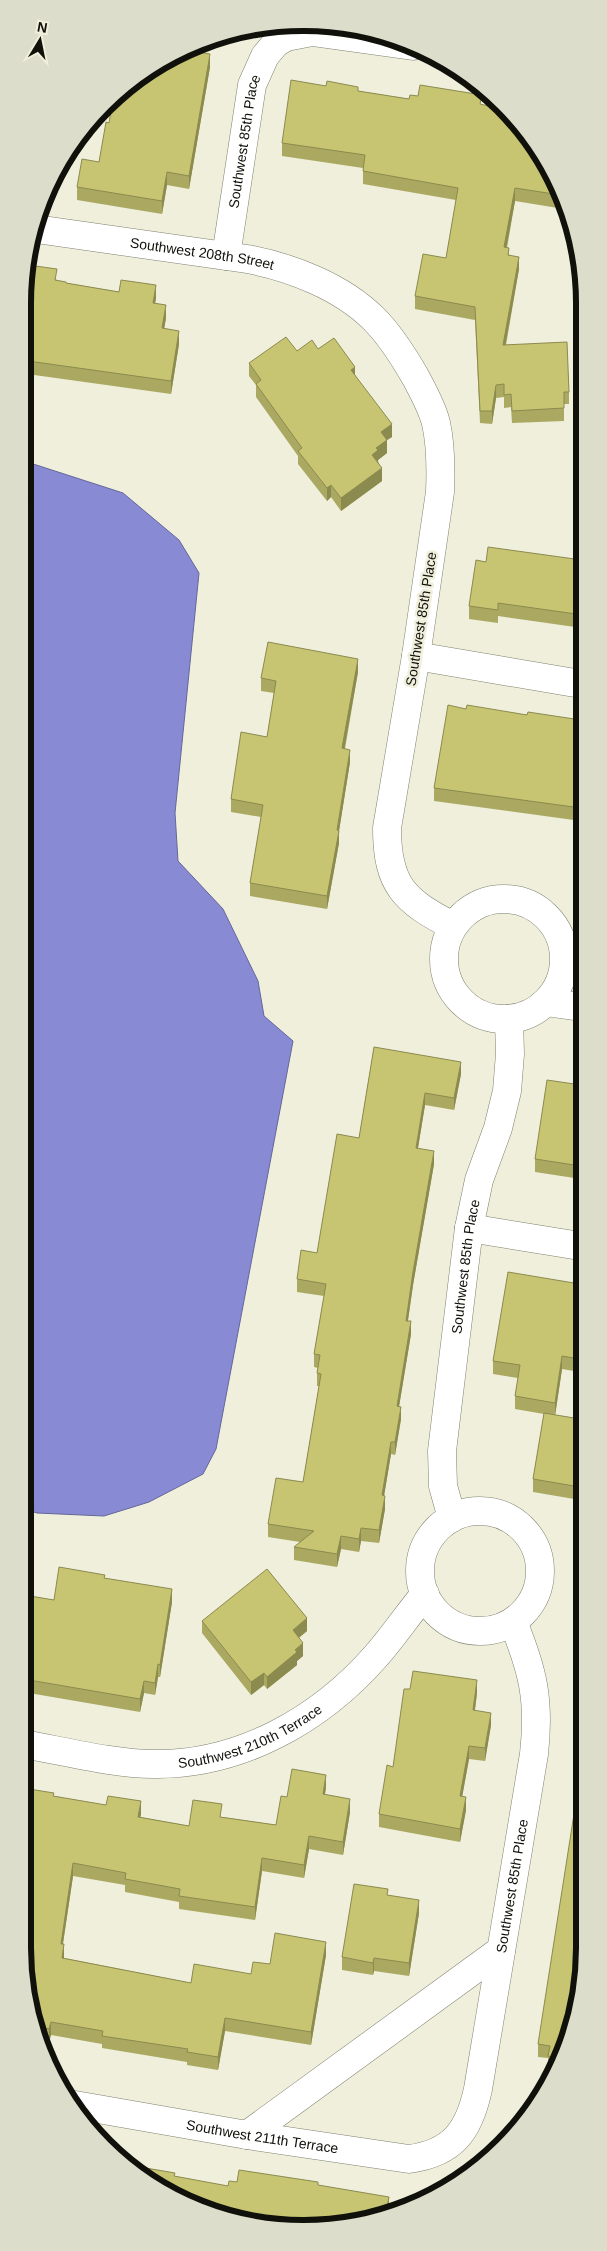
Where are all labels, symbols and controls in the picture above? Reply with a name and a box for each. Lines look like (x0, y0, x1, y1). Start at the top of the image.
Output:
north arrow (15, 15, 65, 65)
text: N (36, 18, 49, 36)
street label: Southwest 85th Place (225, 72, 264, 210)
street label: Southwest 208th Street (129, 234, 276, 273)
street label: Southwest 85th Place (403, 551, 440, 687)
street label: Southwest 85th Place (448, 1198, 483, 1335)
street label: Southwest 210th Terrace (177, 1701, 325, 1771)
street label: Southwest 85th Place (493, 1818, 531, 1954)
street label: Southwest 211th Terrace (185, 2117, 340, 2156)

